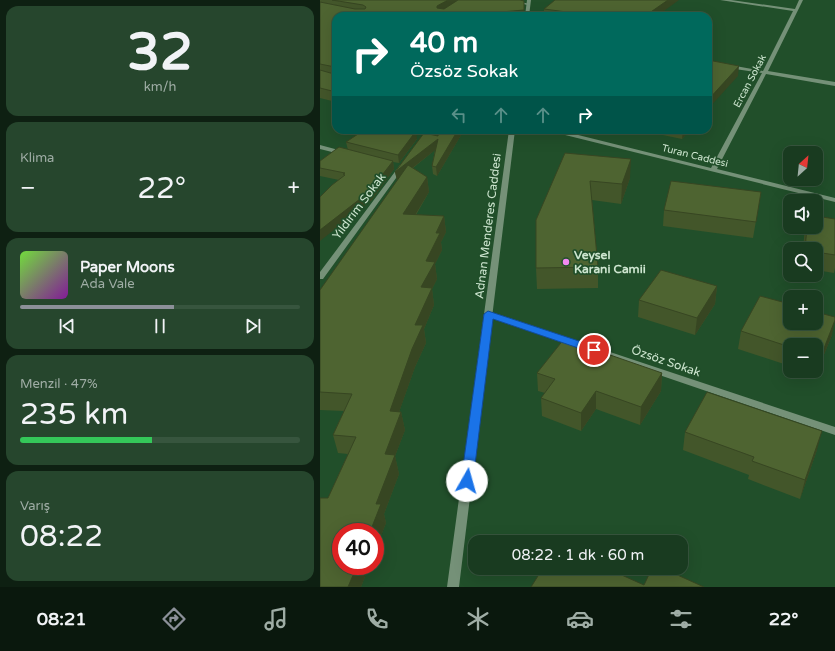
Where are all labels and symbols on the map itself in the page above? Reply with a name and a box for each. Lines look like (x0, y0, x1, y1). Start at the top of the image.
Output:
street label: Ercan Sokak (731, 52, 769, 110)
street label: Turan Caddesi (661, 142, 729, 170)
north arrow (783, 146, 823, 186)
street label: Adnan Menderes Caddesi (472, 152, 504, 300)
street label: Yıldırım Sokak (329, 170, 389, 242)
place label: Veysel Karani Camii (574, 248, 646, 276)
marker: Veysel Karani Camii (561, 257, 571, 267)
pin (577, 333, 611, 367)
street label: Özsöz Sokak (630, 343, 703, 380)
position arrow (446, 460, 488, 502)
speed limit sign: 40 (332, 523, 384, 575)

